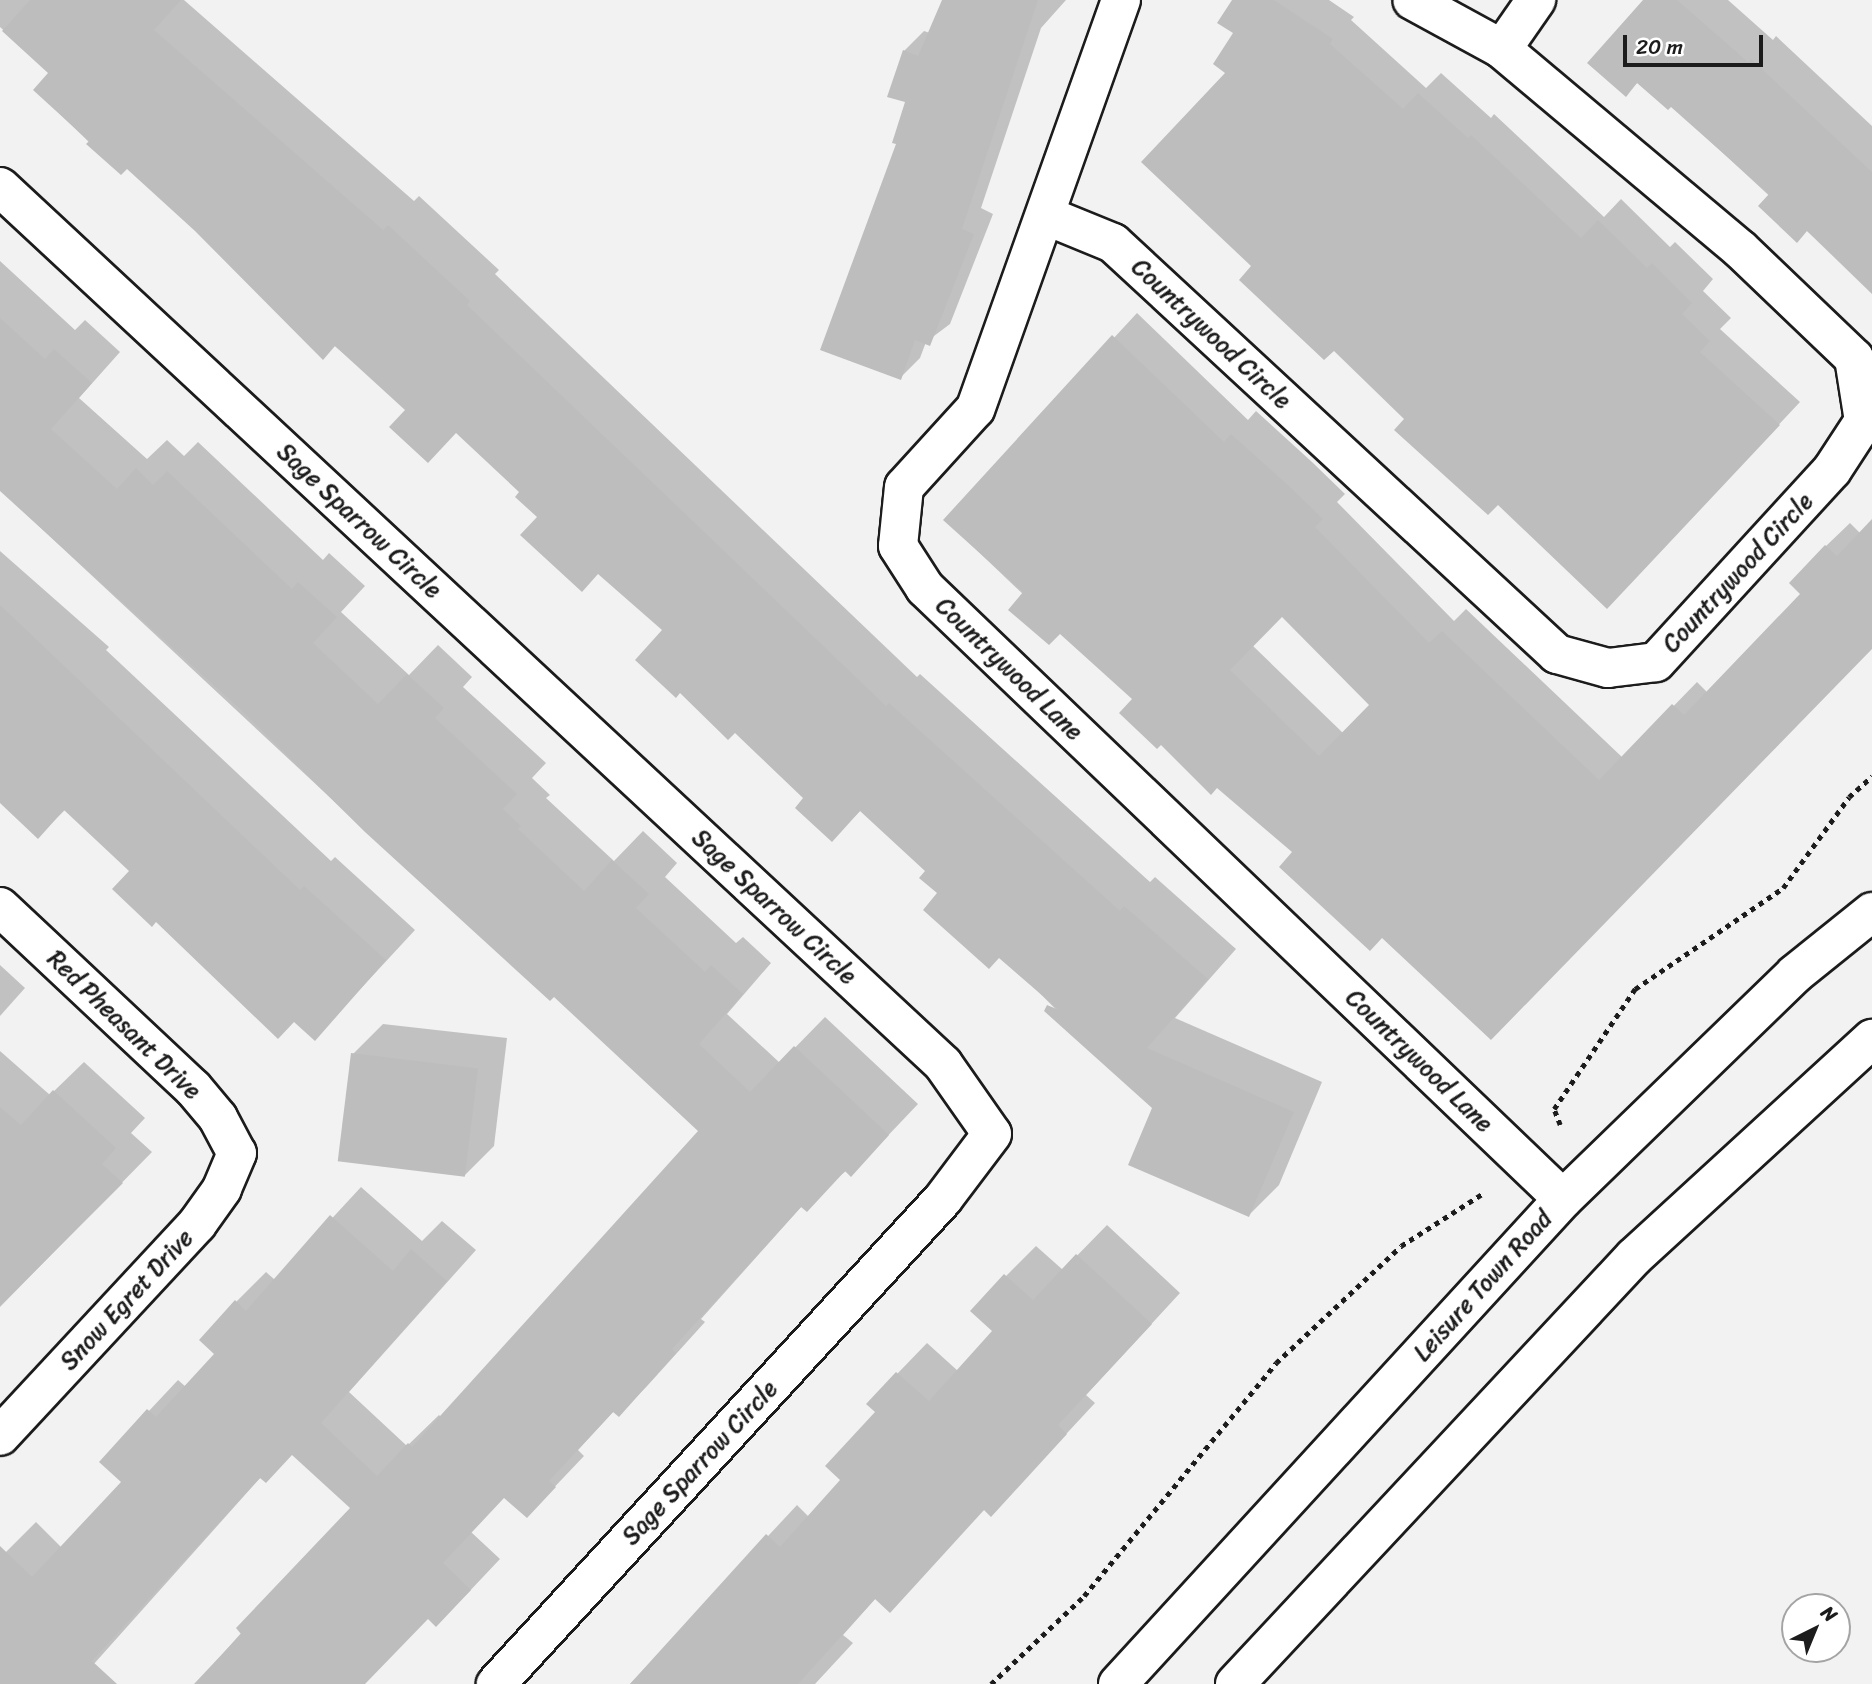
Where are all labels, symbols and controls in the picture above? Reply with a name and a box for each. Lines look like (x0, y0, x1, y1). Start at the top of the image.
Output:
scale bar (1627, 21, 1767, 65)
text: 20 m (1636, 28, 1683, 66)
street label: Countrywood Circle (1125, 253, 1297, 415)
street label: Sage Sparrow Circle (271, 437, 447, 605)
street label: Countrywood Circle (1657, 487, 1819, 659)
street label: Countrywood Lane (929, 591, 1089, 747)
street label: Sage Sparrow Circle (686, 823, 862, 991)
street label: Red Pheasant Drive (40, 944, 208, 1106)
street label: Countrywood Lane (1339, 983, 1499, 1139)
street label: Leisure Town Road (1408, 1205, 1558, 1367)
street label: Snow Egret Drive (55, 1224, 199, 1376)
street label: Sage Sparrow Circle (616, 1375, 784, 1551)
north arrow (1781, 1593, 1851, 1663)
text: N (1813, 1597, 1845, 1630)

